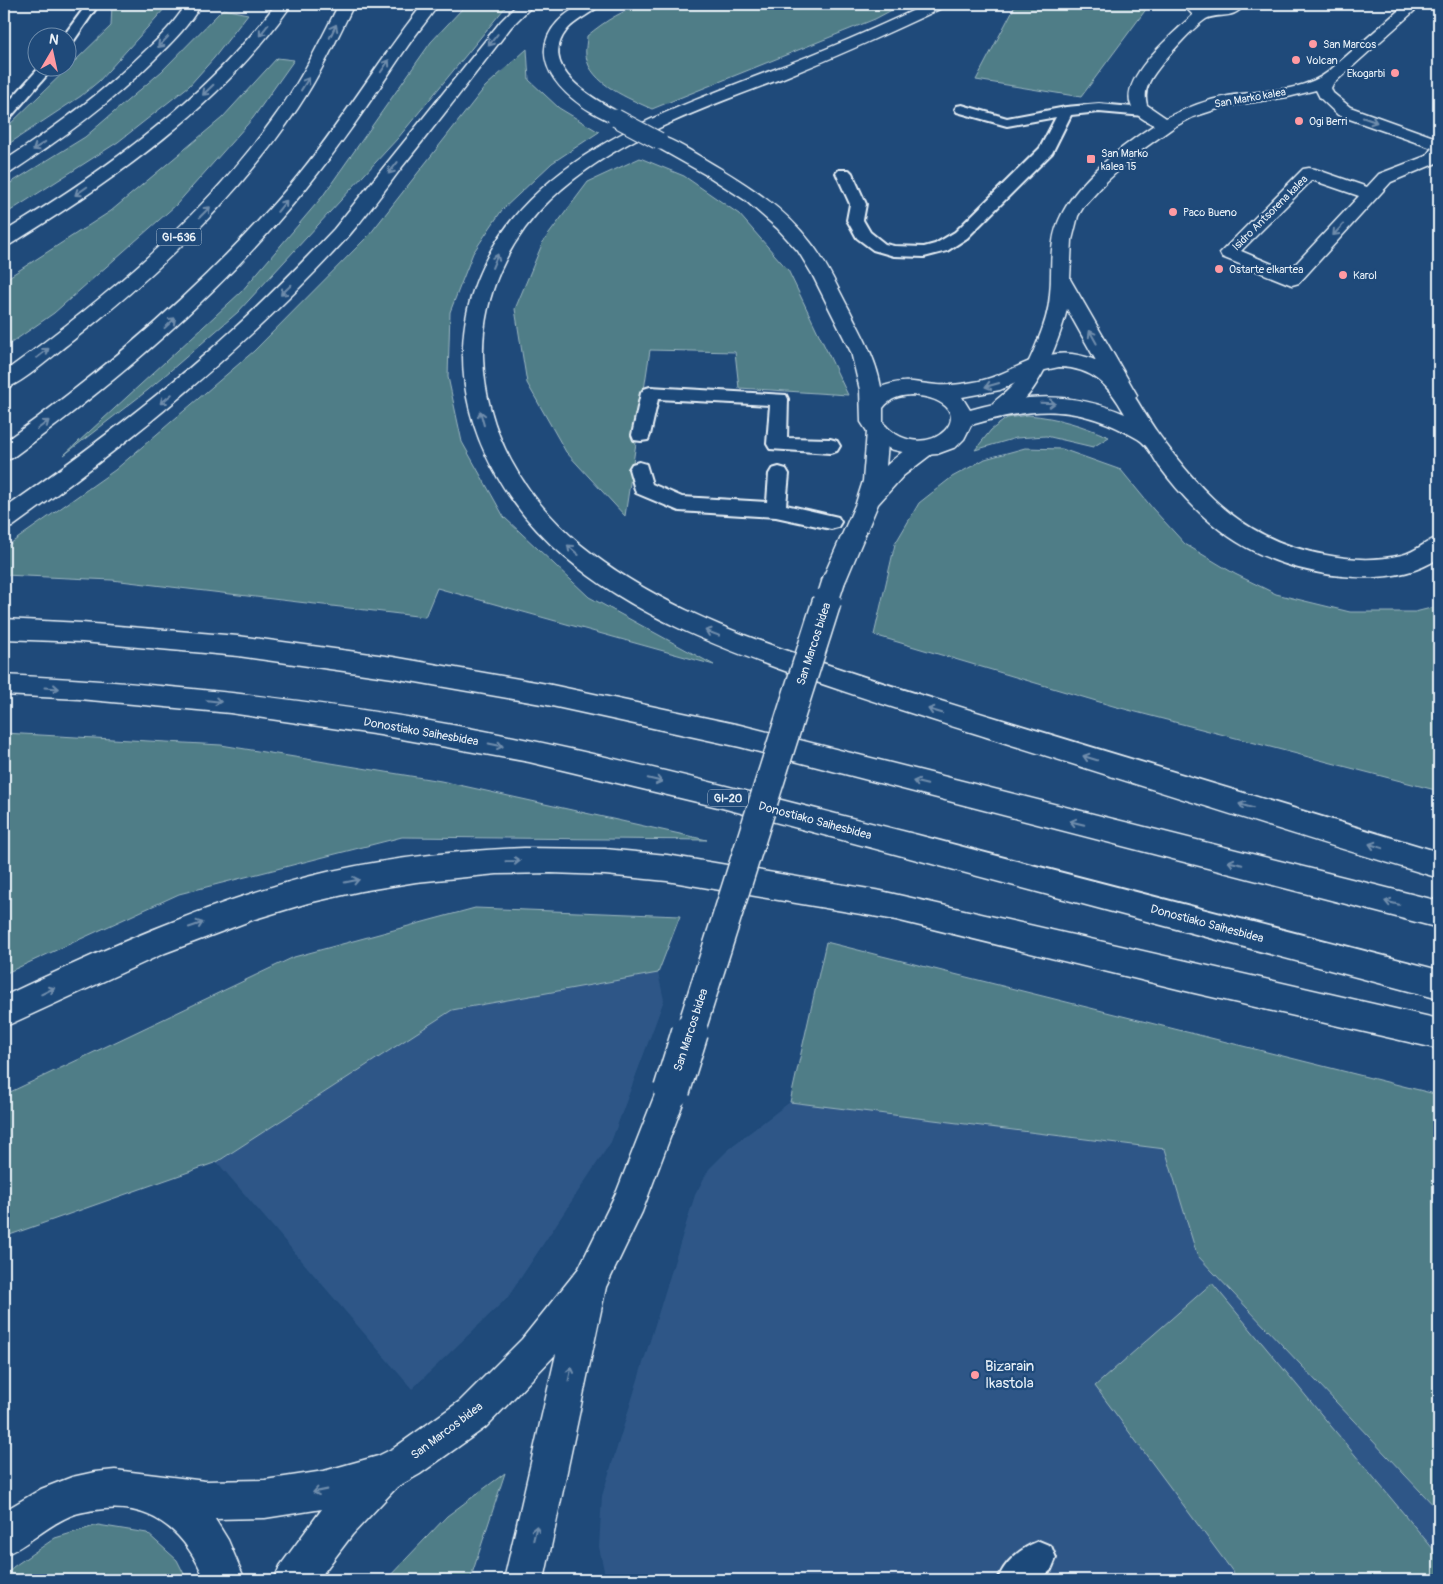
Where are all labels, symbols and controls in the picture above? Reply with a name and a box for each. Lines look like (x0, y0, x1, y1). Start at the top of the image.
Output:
one-way arrow (258, 24, 269, 37)
one-way arrow (329, 24, 338, 39)
north arrow (28, 28, 78, 78)
text: N (48, 31, 60, 49)
one-way arrow (488, 33, 499, 46)
one-way arrow (157, 36, 169, 48)
marker: San Marcos (1307, 38, 1319, 50)
place label: San Marcos (1323, 38, 1376, 51)
marker: Volcan (1290, 54, 1302, 66)
place label: Volcan (1306, 54, 1338, 67)
one-way arrow (380, 59, 391, 73)
place label: Ekogarbi (1347, 67, 1385, 80)
marker: Ekogarbi (1389, 67, 1401, 79)
one-way arrow (299, 77, 310, 91)
one-way arrow (202, 84, 214, 96)
street label: San Marko kalea (1213, 85, 1287, 111)
marker: Ogi Berri (1293, 115, 1305, 127)
place label: Ogi Berri (1309, 115, 1347, 128)
one-way arrow (1362, 116, 1378, 126)
one-way arrow (32, 141, 46, 151)
place label: San Marko kalea 15 (1101, 147, 1148, 173)
marker: San Marko kalea 15 (1085, 153, 1097, 165)
one-way arrow (387, 161, 398, 174)
street label: Isidro Antsorena kalea (1230, 173, 1310, 253)
one-way arrow (74, 186, 88, 196)
one-way arrow (277, 200, 288, 213)
one-way arrow (199, 206, 211, 218)
marker: Paco Bueno (1167, 206, 1179, 218)
place label: Paco Bueno (1183, 206, 1237, 219)
one-way arrow (1332, 223, 1344, 236)
road number: GI-636 (156, 228, 202, 246)
one-way arrow (490, 254, 500, 269)
marker: Ostarte elkartea (1213, 263, 1225, 275)
place label: Ostarte elkartea (1229, 263, 1303, 276)
marker: Karol (1337, 269, 1349, 281)
place label: Karol (1353, 269, 1377, 282)
one-way arrow (280, 284, 292, 296)
one-way arrow (163, 317, 176, 329)
one-way arrow (1088, 330, 1098, 345)
one-way arrow (36, 347, 49, 358)
one-way arrow (985, 380, 1001, 390)
one-way arrow (159, 394, 172, 405)
one-way arrow (1040, 398, 1056, 408)
one-way arrow (477, 411, 487, 427)
one-way arrow (36, 420, 50, 430)
one-way arrow (567, 544, 580, 556)
street label: San Marcos bidea (794, 600, 835, 687)
one-way arrow (705, 628, 720, 637)
one-way arrow (44, 683, 60, 692)
one-way arrow (206, 696, 222, 706)
one-way arrow (927, 705, 943, 715)
street label: Donostiako Saihesbidea (362, 715, 480, 750)
one-way arrow (487, 741, 503, 750)
one-way arrow (1083, 753, 1099, 763)
one-way arrow (646, 776, 662, 785)
one-way arrow (912, 777, 928, 787)
road number: GI-20 (708, 790, 748, 806)
street label: Donostiako Saihesbidea (757, 799, 874, 843)
one-way arrow (1238, 800, 1254, 810)
one-way arrow (1069, 817, 1085, 827)
one-way arrow (1368, 840, 1384, 850)
one-way arrow (505, 856, 521, 866)
one-way arrow (1227, 857, 1243, 867)
one-way arrow (344, 875, 360, 885)
one-way arrow (1384, 897, 1400, 907)
street label: Donostiako Saihesbidea (1149, 902, 1266, 946)
one-way arrow (188, 920, 204, 929)
one-way arrow (40, 986, 55, 995)
street label: San Marcos bidea (671, 986, 712, 1073)
place label: Bizarain Ikastola (985, 1357, 1034, 1393)
one-way arrow (566, 1366, 575, 1382)
marker: Bizarain Ikastola (969, 1369, 981, 1381)
street label: San Marcos bidea (408, 1399, 486, 1463)
one-way arrow (313, 1486, 329, 1496)
one-way arrow (531, 1525, 540, 1541)

